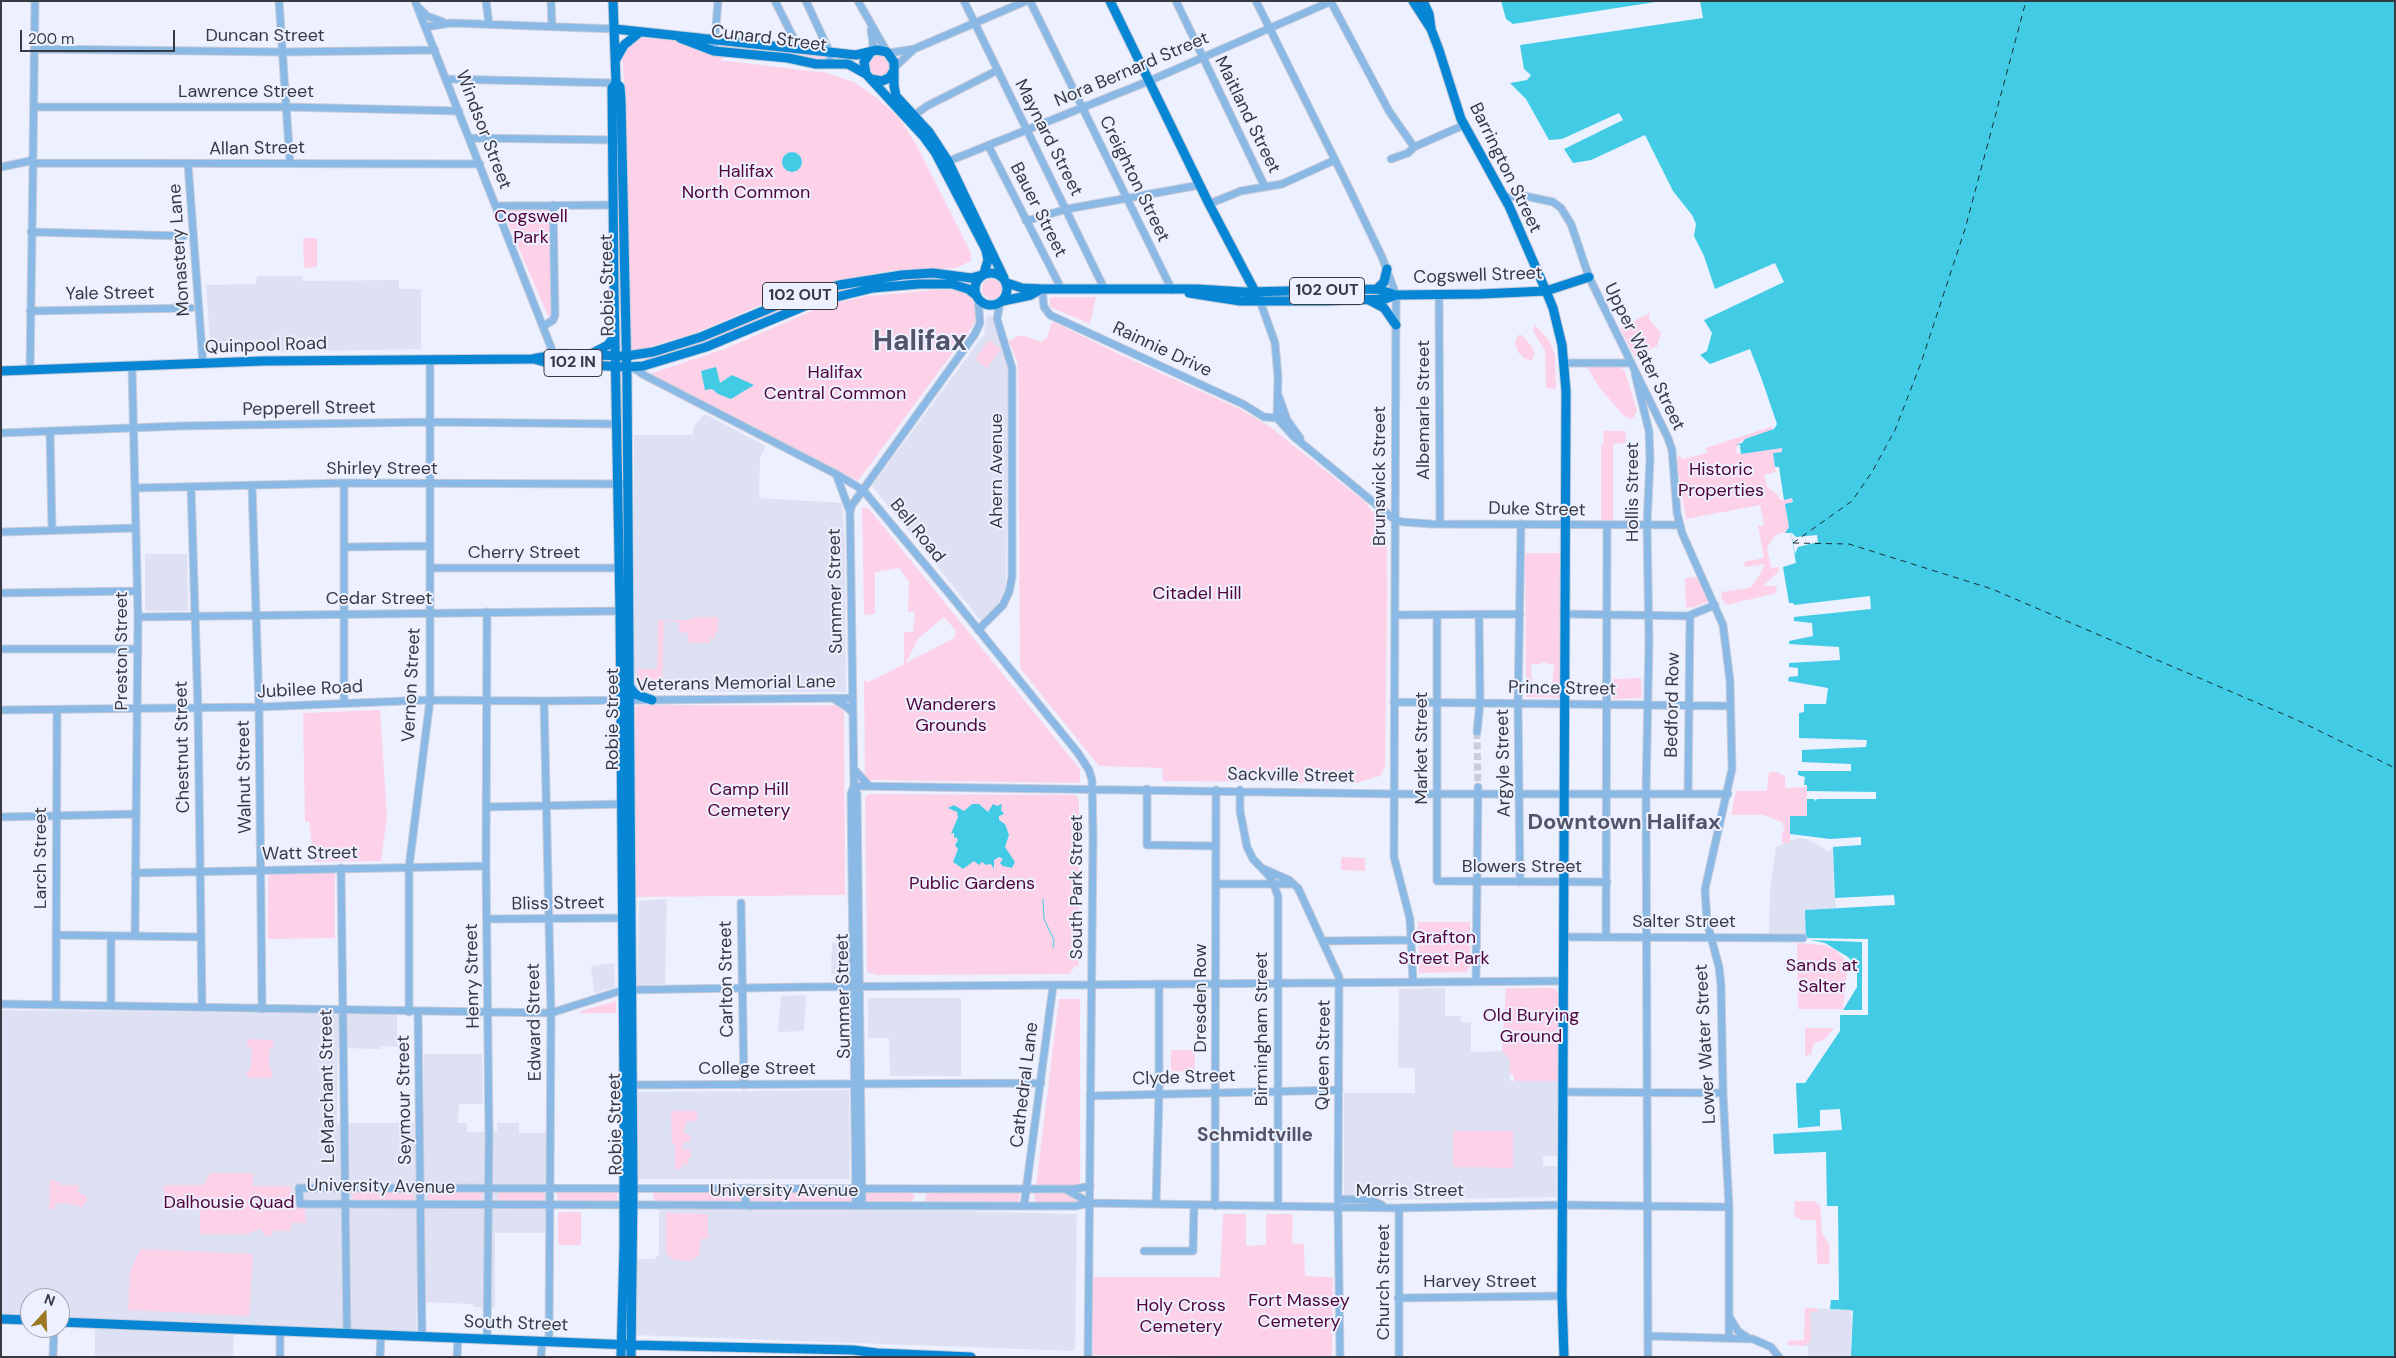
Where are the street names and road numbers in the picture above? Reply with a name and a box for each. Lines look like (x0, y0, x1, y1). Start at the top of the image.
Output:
street label: Cunard Street (710, 21, 828, 57)
street label: Duncan Street (205, 25, 325, 47)
street label: Nora Bernard Street (1052, 28, 1212, 112)
street label: Maitland Street (1209, 53, 1285, 177)
street label: Windsor Street (450, 68, 516, 192)
street label: Maynard Street (1009, 76, 1087, 200)
street label: Lawrence Street (178, 81, 314, 103)
street label: Barrington Street (1464, 99, 1546, 237)
street label: Creighton Street (1094, 112, 1174, 246)
street label: Allan Street (209, 137, 305, 161)
street label: Bauer Street (1005, 159, 1071, 261)
street label: Monastery Lane (165, 183, 195, 317)
street label: Robie Street (596, 234, 620, 336)
street label: Cogswell Street (1413, 263, 1543, 289)
road number: 102 OUT (1290, 278, 1364, 304)
street label: Upper Water Street (1599, 280, 1689, 434)
street label: Yale Street (65, 282, 155, 306)
road number: 102 OUT (762, 282, 838, 310)
street label: Rainnie Drive (1109, 318, 1215, 382)
street label: Quinpool Road (205, 333, 327, 359)
street label: Albemarle Street (1413, 340, 1435, 480)
road number: 102 IN (544, 349, 602, 376)
street label: Pepperell Street (242, 397, 376, 421)
street label: Brunswick Street (1369, 406, 1391, 546)
street label: Ahern Avenue (986, 413, 1008, 529)
street label: Hollis Street (1622, 442, 1644, 542)
street label: Shirley Street (326, 458, 438, 480)
street label: Bell Road (885, 495, 949, 567)
street label: Duke Street (1488, 498, 1586, 522)
street label: Summer Street (824, 528, 848, 654)
street label: Cherry Street (468, 542, 580, 564)
street label: Cedar Street (326, 588, 432, 610)
street label: Preston Street (111, 591, 133, 711)
street label: Vernon Street (398, 627, 426, 743)
street label: Bedford Row (1661, 652, 1685, 758)
street label: Robie Street (602, 668, 624, 770)
street label: Veterans Memorial Lane (636, 671, 836, 697)
street label: Jubilee Road (256, 676, 364, 704)
street label: Prince Street (1508, 677, 1616, 701)
street label: Chestnut Street (171, 680, 195, 814)
street label: Market Street (1411, 692, 1433, 804)
street label: Argyle Street (1492, 709, 1516, 817)
street label: Walnut Street (233, 720, 257, 834)
street label: Sackville Street (1227, 764, 1355, 788)
street label: Larch Street (30, 807, 52, 909)
street label: South Park Street (1066, 815, 1088, 959)
street label: Watt Street (262, 842, 358, 866)
street label: Blowers Street (1462, 856, 1582, 878)
street label: Bliss Street (511, 892, 605, 916)
street label: Salter Street (1632, 911, 1736, 933)
street label: Carlton Street (715, 920, 739, 1038)
street label: Henry Street (461, 923, 485, 1029)
street label: Summer Street (832, 933, 856, 1059)
street label: Dresden Row (1190, 944, 1212, 1052)
street label: Birmingham Street (1251, 952, 1273, 1106)
street label: Edward Street (523, 963, 547, 1081)
street label: Lower Water Street (1691, 964, 1721, 1124)
street label: Queen Street (1312, 999, 1336, 1111)
street label: LeMarchant Street (316, 1009, 340, 1163)
street label: Cathedral Lane (1007, 1021, 1043, 1149)
street label: Seymour Street (393, 1035, 417, 1165)
street label: College Street (698, 1058, 816, 1080)
street label: Clyde Street (1132, 1065, 1236, 1091)
street label: Robie Street (604, 1073, 628, 1175)
street label: University Avenue (306, 1175, 456, 1199)
street label: University Avenue (710, 1180, 858, 1202)
street label: Morris Street (1356, 1180, 1464, 1202)
street label: Church Street (1373, 1224, 1395, 1340)
street label: Harvey Street (1423, 1271, 1537, 1293)
street label: South Street (463, 1311, 569, 1337)

